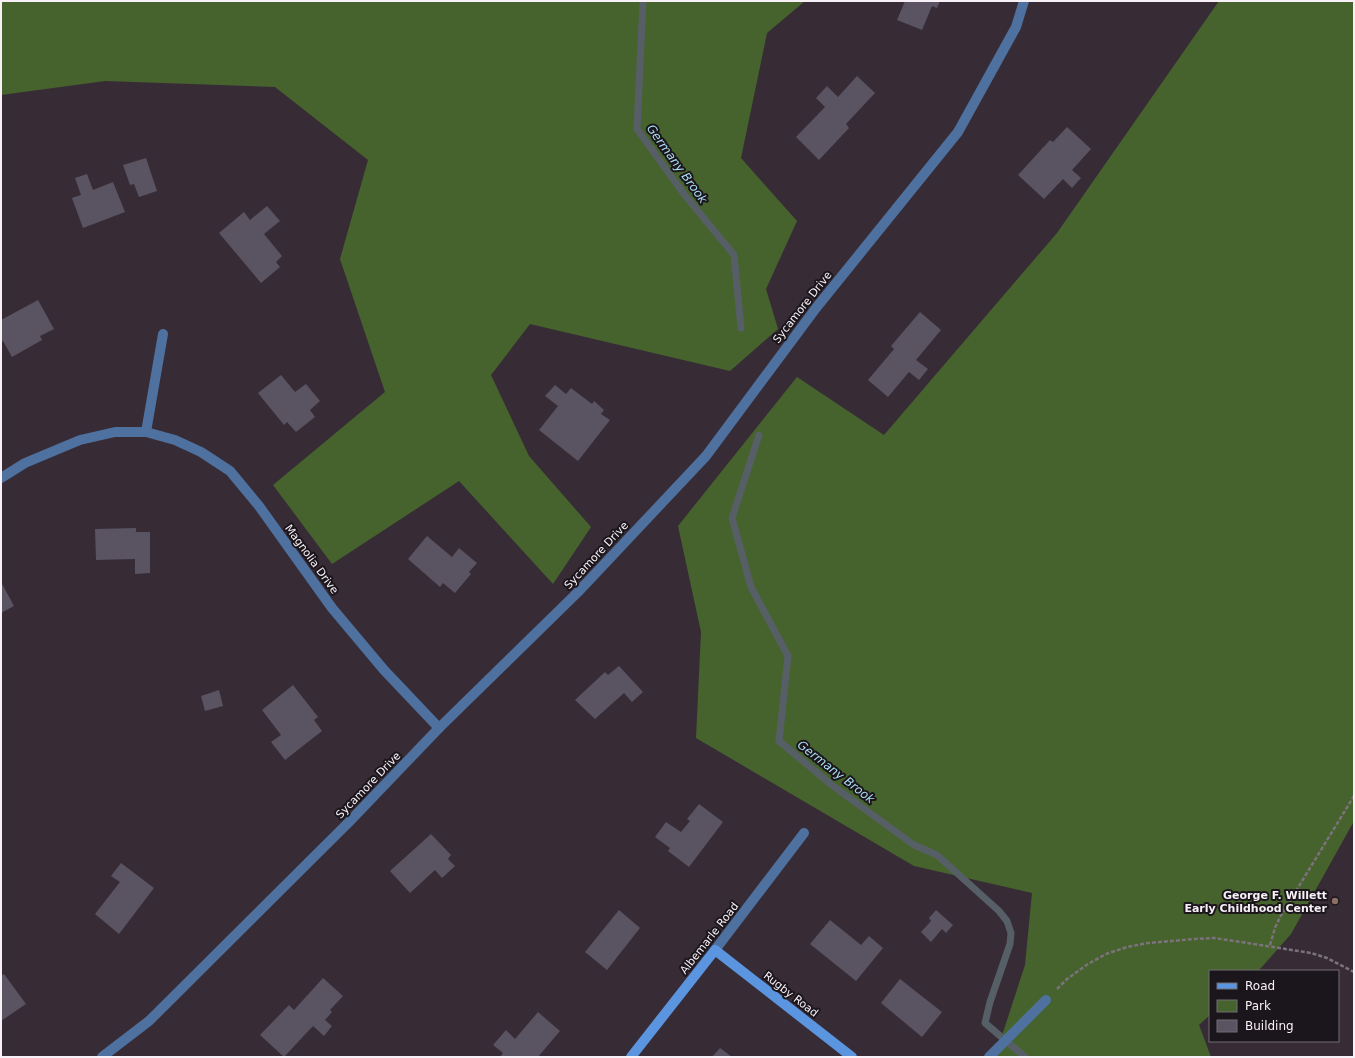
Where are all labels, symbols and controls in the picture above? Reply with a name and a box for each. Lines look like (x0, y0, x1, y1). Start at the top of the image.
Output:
water label: Germany Brook (644, 122, 711, 207)
street label: Sycamore Drive (770, 269, 835, 346)
street label: Sycamore Drive (562, 519, 631, 592)
street label: Magnolia Drive (282, 522, 341, 597)
water label: Germany Brook (795, 738, 878, 807)
street label: Sycamore Drive (333, 749, 404, 821)
place label: George F. Willett Early Childhood Center (1184, 889, 1328, 915)
marker: George F. Willett Early Childhood Center (1330, 896, 1340, 906)
street label: Albemarle Road (677, 900, 741, 977)
street label: Rugby Road (761, 969, 821, 1020)
legend (1209, 970, 1339, 1042)
text: Road (1245, 979, 1275, 993)
text: Park (1245, 999, 1271, 1013)
text: Building (1245, 1019, 1294, 1033)

